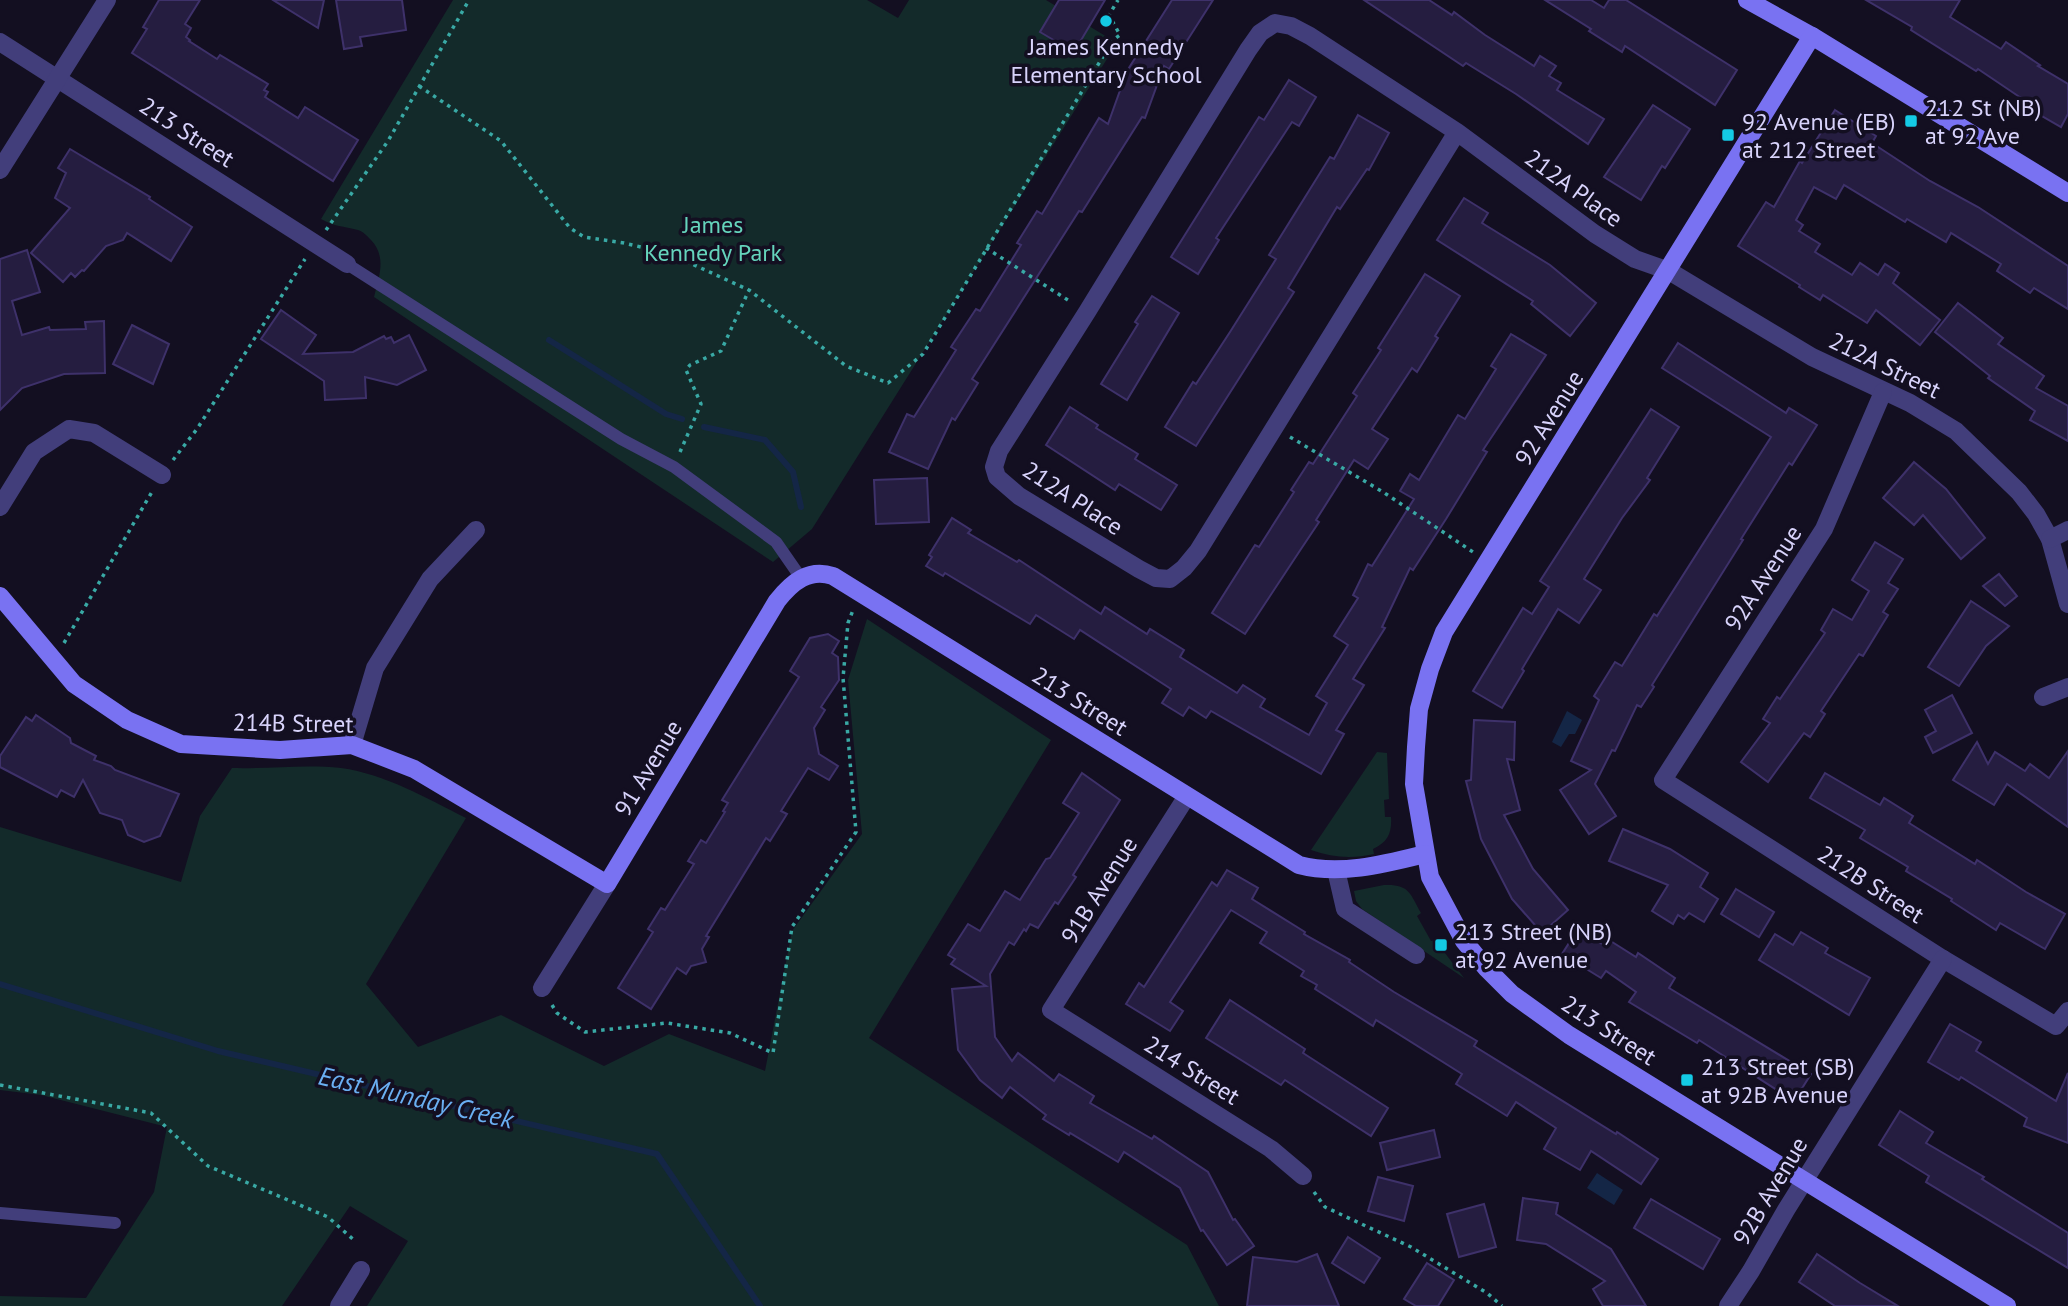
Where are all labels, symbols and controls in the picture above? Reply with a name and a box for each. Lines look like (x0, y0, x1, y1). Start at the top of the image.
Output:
marker: James Kennedy Elementary School (1098, 13, 1114, 29)
place label: James Kennedy Elementary School (1010, 31, 1202, 90)
street label: 213 Street (134, 90, 240, 174)
place label: 212 St (NB) at 92 Ave (1925, 92, 2042, 151)
place label: 92 Avenue (EB) at 212 Street (1742, 106, 1895, 165)
marker: 212 St (NB) at 92 Ave (1903, 113, 1919, 129)
marker: 92 Avenue (EB) at 212 Street (1720, 127, 1736, 143)
street label: 212A Place (1519, 142, 1629, 234)
park label: James Kennedy Park (644, 209, 782, 268)
street label: 212A Street (1824, 325, 1946, 405)
street label: 92 Avenue (1508, 365, 1590, 471)
street label: 212A Place (1017, 454, 1129, 542)
street label: 92A Avenue (1717, 519, 1809, 637)
street label: 213 Street (1026, 660, 1134, 742)
street label: 214B Street (232, 706, 354, 740)
street label: 91 Avenue (607, 714, 689, 822)
street label: 91B Avenue (1054, 831, 1144, 949)
street label: 212B Street (1812, 838, 1930, 930)
place label: 213 Street (NB) at 92 Avenue (1455, 916, 1612, 975)
marker: 213 Street (NB) at 92 Avenue (1433, 937, 1449, 953)
street label: 213 Street (1556, 988, 1662, 1072)
street label: 214 Street (1138, 1029, 1246, 1111)
place label: 213 Street (SB) at 92B Avenue (1701, 1051, 1855, 1110)
water label: East Munday Creek (315, 1059, 518, 1136)
marker: 213 Street (SB) at 92B Avenue (1679, 1072, 1695, 1088)
street label: 92B Avenue (1726, 1131, 1814, 1251)

